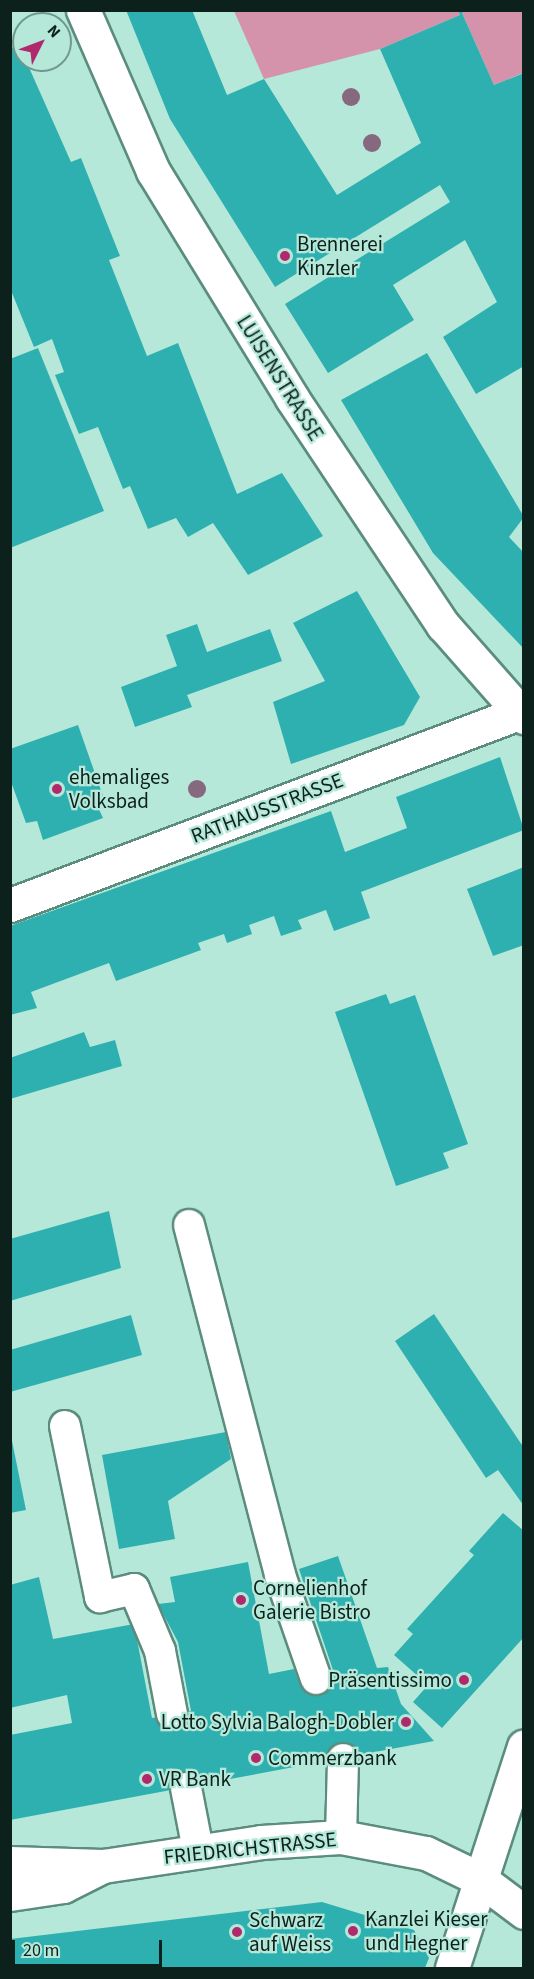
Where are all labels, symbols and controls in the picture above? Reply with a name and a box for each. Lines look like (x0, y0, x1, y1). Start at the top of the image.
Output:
north arrow (12, 12, 72, 72)
text: N (42, 20, 66, 43)
place label: Brennerei Kinzler (297, 231, 383, 281)
marker: Brennerei Kinzler (278, 249, 292, 263)
street label: LUISENSTRASSE (231, 311, 329, 445)
place label: ehemaliges Volksbad (69, 764, 169, 814)
street label: RATHAUSSTRASSE (187, 767, 347, 849)
marker: ehemaliges Volksbad (50, 782, 64, 796)
place label: Cornelienhof Galerie Bistro (253, 1575, 371, 1625)
marker: Cornelienhof Galerie Bistro (234, 1593, 248, 1607)
place label: Präsentissimo (328, 1667, 452, 1693)
marker: Präsentissimo (457, 1673, 471, 1687)
place label: Lotto Sylvia Balogh-Dobler (161, 1709, 394, 1735)
marker: Lotto Sylvia Balogh-Dobler (399, 1715, 413, 1729)
place label: Commerzbank (268, 1745, 397, 1771)
marker: Commerzbank (249, 1751, 263, 1765)
place label: VR Bank (159, 1766, 231, 1792)
marker: VR Bank (140, 1772, 154, 1786)
street label: FRIEDRICHSTRASSE (162, 1826, 338, 1870)
place label: Kanzlei Kieser und Hegner (365, 1906, 488, 1956)
place label: Schwarz auf Weiss (249, 1907, 331, 1957)
marker: Kanzlei Kieser und Hegner (346, 1924, 360, 1938)
marker: Schwarz auf Weiss (230, 1925, 244, 1939)
scale bar (15, 1928, 165, 1966)
text: 20 m (23, 1938, 59, 1963)

